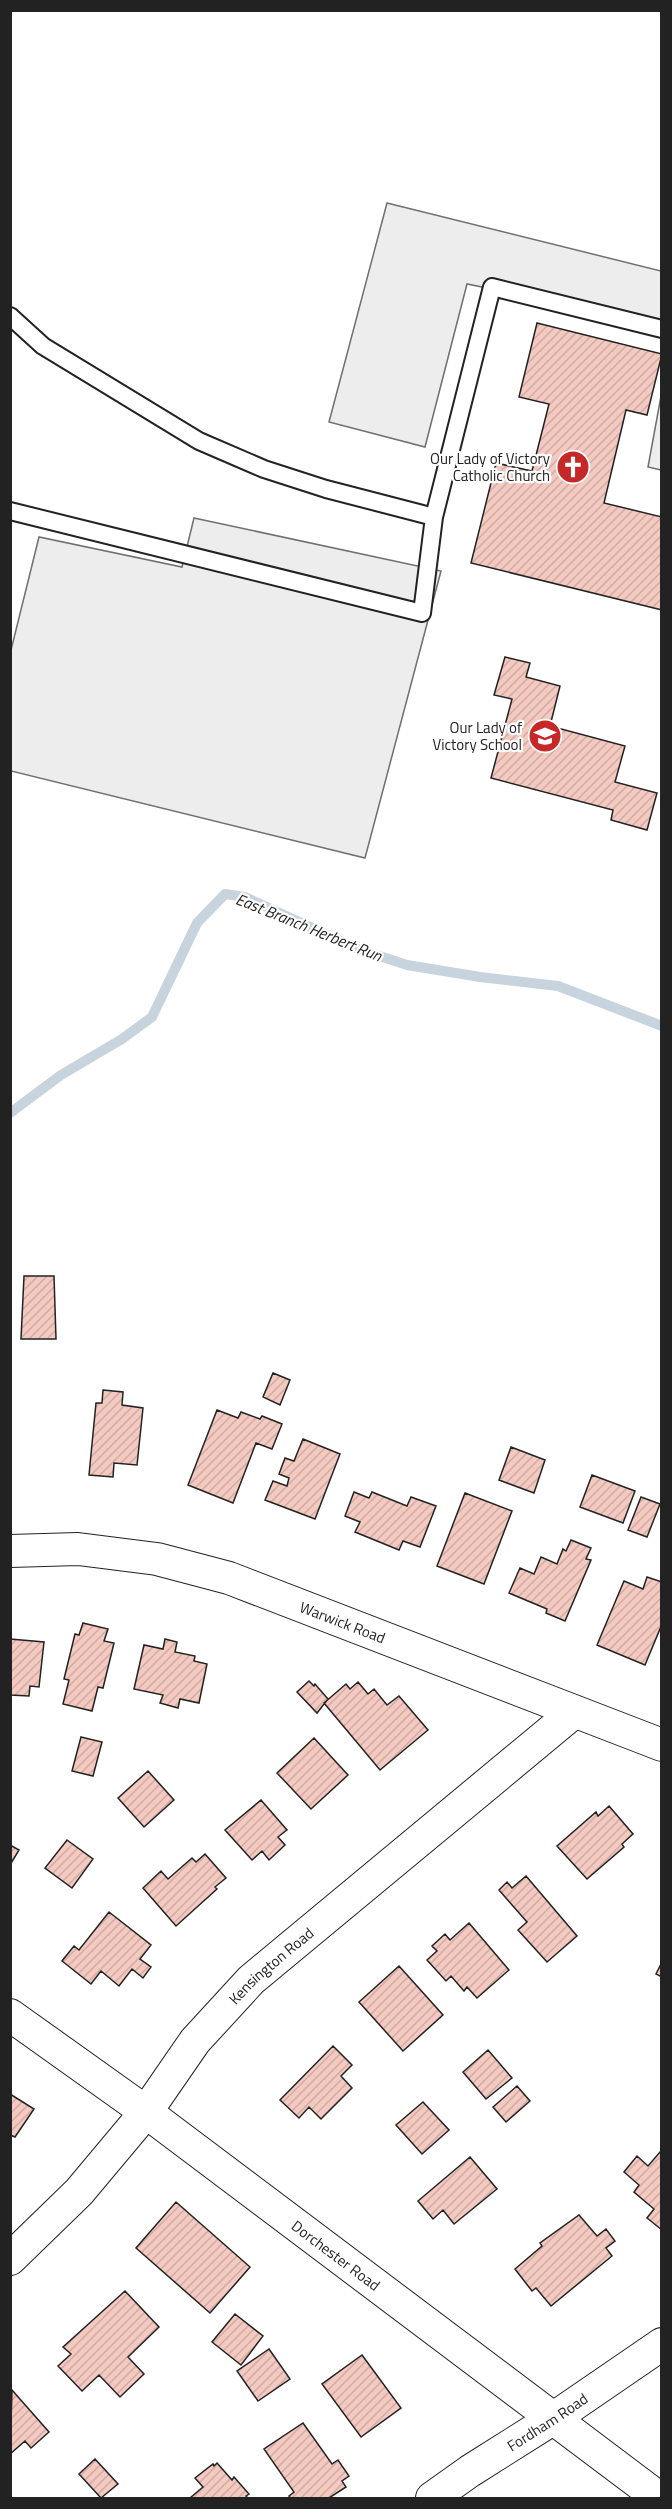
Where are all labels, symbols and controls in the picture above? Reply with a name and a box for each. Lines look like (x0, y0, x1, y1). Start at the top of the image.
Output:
place label: Our Lady of Victory Catholic Church (430, 447, 550, 487)
church icon: Our Lady of Victory Catholic Church (555, 449, 591, 485)
place label: Our Lady of Victory School (432, 716, 522, 756)
school or university icon: Our Lady of Victory School (527, 718, 563, 754)
water label: East Branch Herbert Run (232, 887, 387, 968)
street label: Warwick Road (297, 1595, 389, 1649)
street label: Kensington Road (223, 1921, 318, 2009)
street label: Dorchester Road (287, 2214, 385, 2296)
street label: Fordham Road (502, 2387, 592, 2457)

